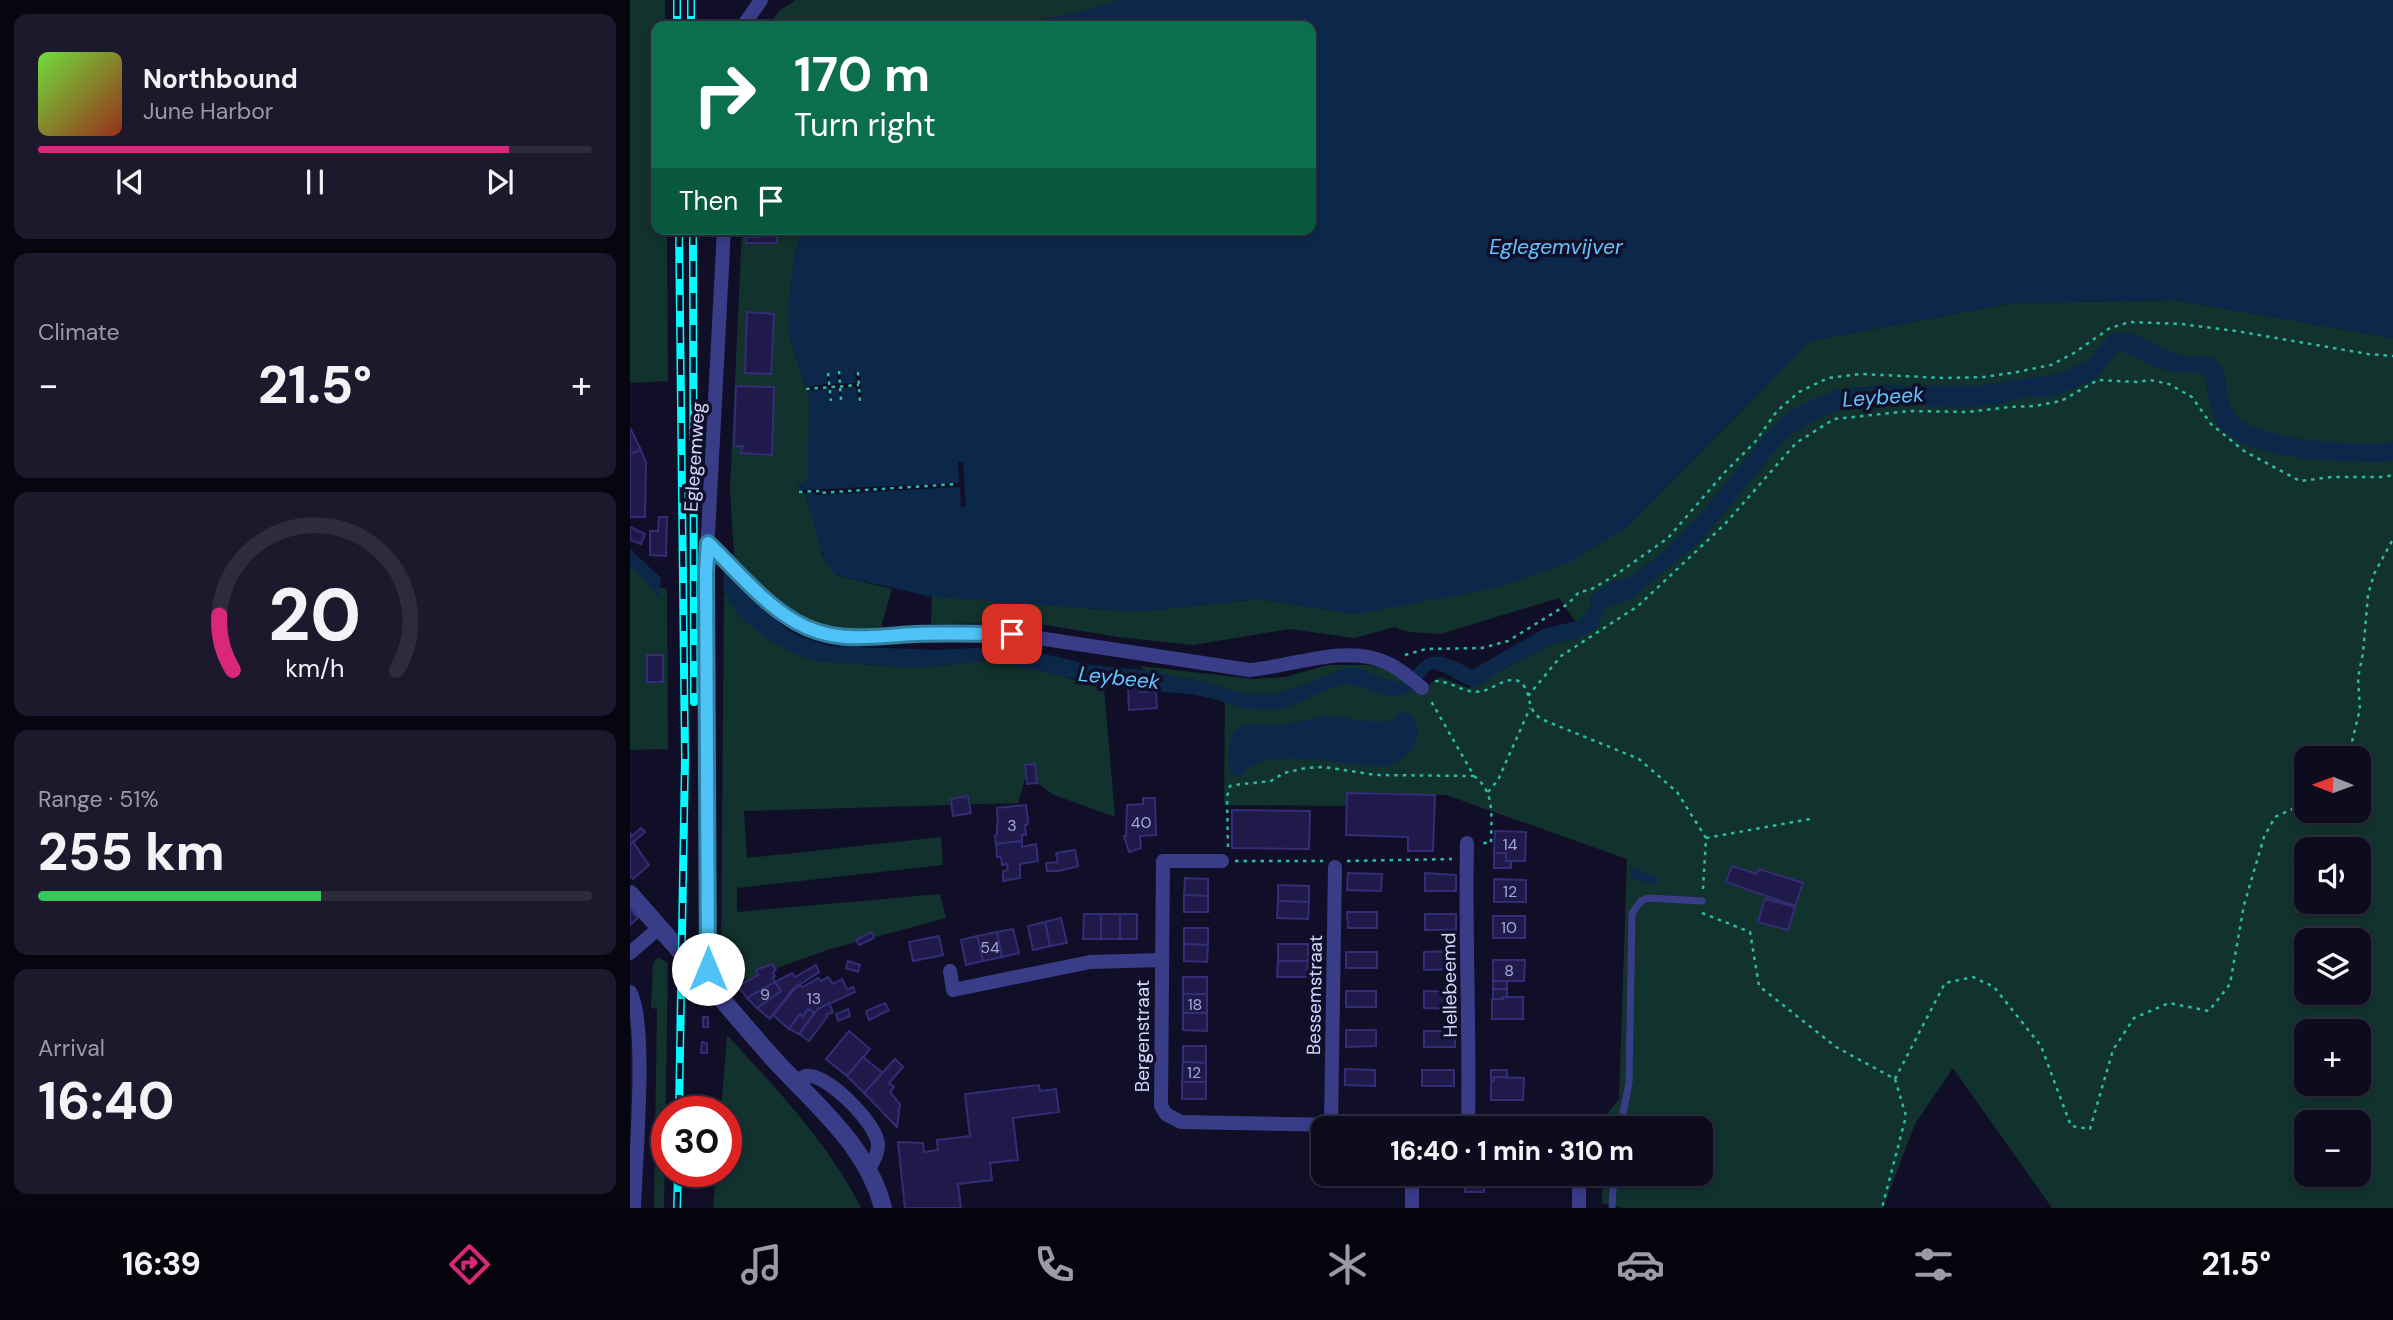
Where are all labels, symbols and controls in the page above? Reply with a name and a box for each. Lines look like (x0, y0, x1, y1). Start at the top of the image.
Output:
text: 170 m (794, 42, 930, 106)
icon: right (679, 49, 770, 140)
text: Northbound (143, 62, 298, 96)
text: June Harbor (143, 96, 273, 126)
text: Turn right (794, 104, 936, 146)
icon: previous (111, 163, 149, 201)
icon: pause (296, 163, 334, 201)
icon: next (481, 163, 519, 201)
icon: arrive (752, 182, 790, 220)
text: Then (679, 184, 738, 218)
water label: Eglegemvijver (1489, 233, 1624, 261)
text: Climate (38, 317, 120, 347)
text: 21.5° (258, 351, 372, 419)
text: − (38, 360, 59, 410)
text: + (571, 360, 592, 410)
water label: Leybeek (1841, 380, 1925, 414)
street label: Eglegemweg (678, 401, 711, 513)
text: 20 (269, 568, 361, 663)
pin (982, 604, 1042, 664)
icon: arrive (993, 615, 1031, 653)
text: km/h (285, 652, 345, 685)
water label: Leybeek (1077, 660, 1161, 696)
north arrow (2294, 746, 2371, 822)
map controls (2294, 746, 2371, 1187)
text: Range · 51% (38, 784, 159, 814)
house number: 40 (1131, 812, 1151, 833)
house number: 3 (1007, 815, 1017, 836)
text: 255 km (38, 818, 225, 886)
house number: 14 (1503, 834, 1518, 855)
button: sound (2294, 837, 2371, 914)
house number: 12 (1503, 881, 1517, 902)
house number: 10 (1501, 917, 1517, 938)
button: layers (2294, 928, 2371, 1005)
position arrow (671, 932, 745, 1006)
street label: Hellebeemd (1436, 932, 1463, 1038)
street label: Bessemstraat (1301, 935, 1328, 1055)
house number: 54 (980, 937, 1000, 958)
house number: 8 (1504, 960, 1514, 981)
street label: Bergenstraat (1130, 980, 1155, 1092)
house number: 9 (760, 984, 770, 1005)
house number: 13 (807, 988, 821, 1009)
house number: 18 (1188, 994, 1202, 1015)
button: + (2294, 1019, 2371, 1096)
text: Arrival (38, 1033, 105, 1063)
house number: 12 (1187, 1062, 1201, 1083)
text: 16:40 (38, 1067, 175, 1135)
speed limit sign: 30 (651, 1096, 742, 1187)
button: − (2294, 1110, 2371, 1187)
text: 16:40 · 1 min · 310 m (1390, 1134, 1634, 1168)
icon: directions (445, 1240, 494, 1289)
icon: music (737, 1240, 786, 1289)
icon: phone (1030, 1240, 1079, 1289)
icon: climate (1323, 1240, 1372, 1289)
icon: car (1616, 1240, 1665, 1289)
icon: filters (1909, 1240, 1958, 1289)
text: 16:39 (122, 1243, 201, 1285)
text: 21.5° (2201, 1243, 2271, 1285)

